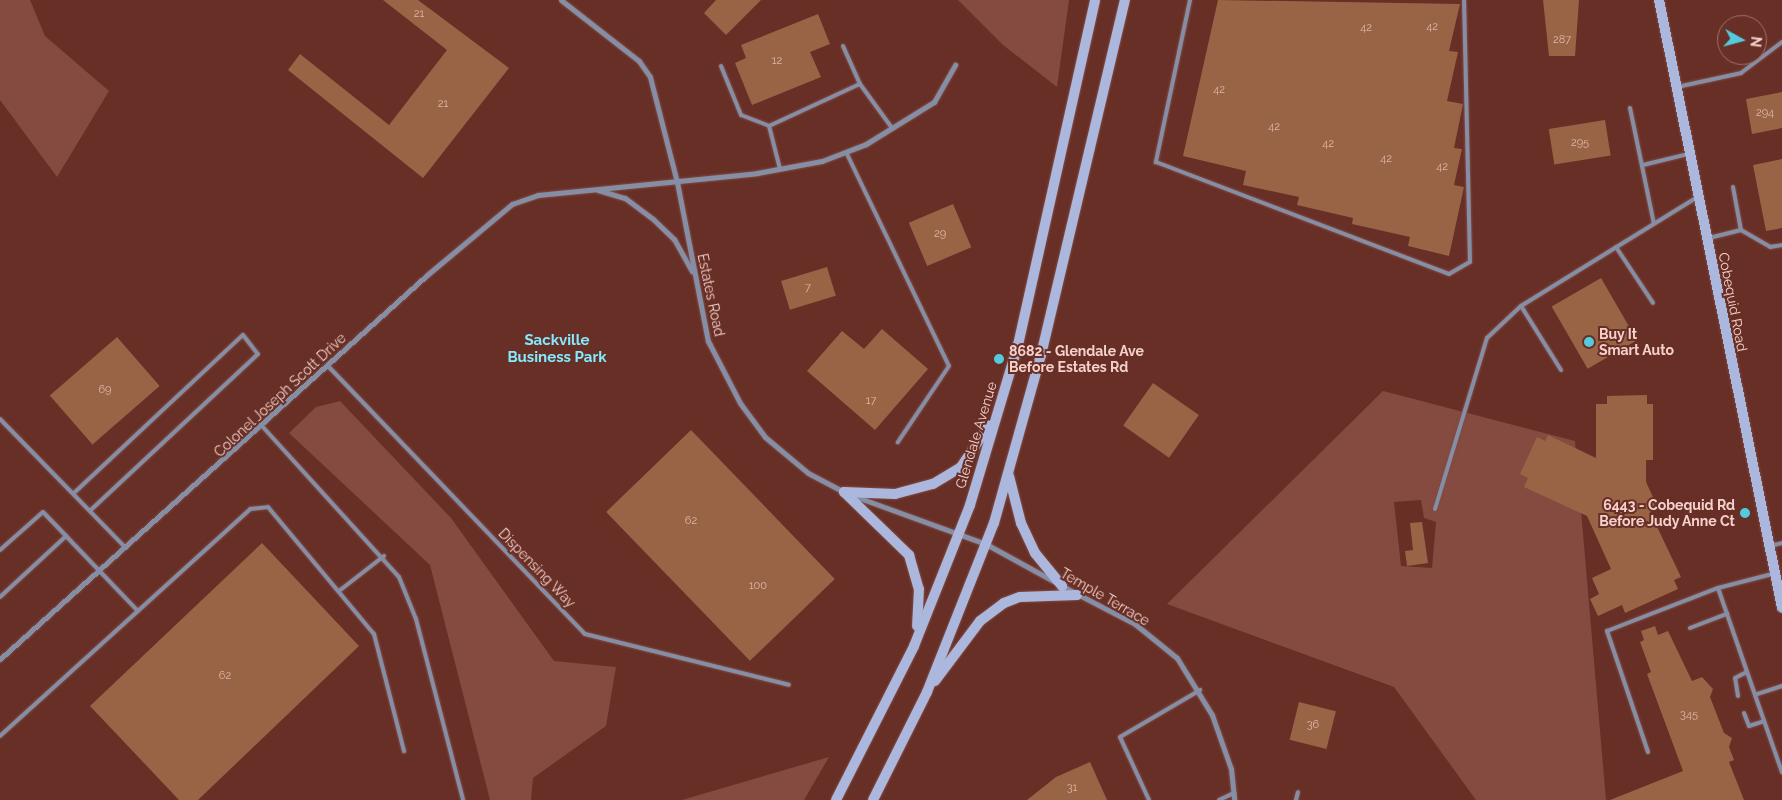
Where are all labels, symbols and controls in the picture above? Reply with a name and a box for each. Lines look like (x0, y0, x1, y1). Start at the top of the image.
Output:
house number: 21 (414, 7, 424, 21)
north arrow (1717, 15, 1767, 65)
house number: 42 (1426, 20, 1438, 34)
house number: 42 (1360, 21, 1372, 35)
house number: 287 (1553, 33, 1571, 47)
text: N (1747, 35, 1764, 48)
house number: 12 (772, 54, 782, 68)
house number: 42 (1213, 83, 1225, 97)
house number: 21 (438, 97, 448, 111)
house number: 294 (1756, 106, 1774, 120)
house number: 42 (1268, 120, 1280, 134)
house number: 295 (1571, 136, 1589, 150)
house number: 42 (1322, 137, 1334, 151)
house number: 42 (1380, 152, 1392, 166)
house number: 42 (1436, 160, 1448, 174)
house number: 29 (934, 227, 946, 241)
street label: Cobequid Road (1715, 251, 1751, 353)
street label: Estates Road (694, 252, 728, 338)
house number: 7 (805, 281, 811, 295)
place label: Buy It Smart Auto (1599, 326, 1674, 358)
street label: Colonel Joseph Scott Drive (210, 329, 350, 461)
district label: Sackville Business Park (507, 331, 607, 366)
marker: Buy It Smart Auto (1583, 336, 1595, 348)
place label: 8682 - Glendale Ave Before Estates Rd (1009, 343, 1144, 376)
marker: 8682 - Glendale Ave Before Estates Rd (993, 353, 1005, 365)
street label: Glendale Avenue (952, 379, 1000, 491)
house number: 69 (98, 383, 112, 397)
house number: 17 (866, 394, 876, 408)
place label: 6443 - Cobequid Rd Before Judy Anne Ct (1598, 497, 1735, 530)
marker: 6443 - Cobequid Rd Before Judy Anne Ct (1739, 507, 1751, 519)
house number: 62 (685, 514, 697, 528)
street label: Dispensing Way (495, 525, 579, 611)
street label: Temple Terrace (1057, 565, 1153, 629)
house number: 100 (749, 579, 767, 593)
house number: 62 (219, 669, 231, 683)
house number: 345 (1680, 708, 1698, 722)
house number: 36 (1307, 718, 1319, 732)
house number: 31 (1067, 781, 1077, 795)

